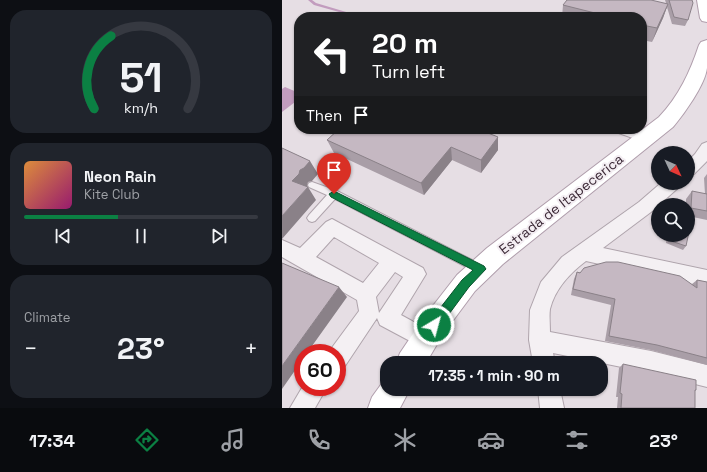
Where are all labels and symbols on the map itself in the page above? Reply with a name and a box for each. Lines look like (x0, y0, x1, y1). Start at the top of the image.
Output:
north arrow (651, 146, 695, 190)
street label: Estrada de Itapecerica (495, 150, 627, 258)
pin (317, 153, 351, 194)
position arrow (413, 304, 455, 346)
speed limit sign: 60 (294, 344, 346, 396)

